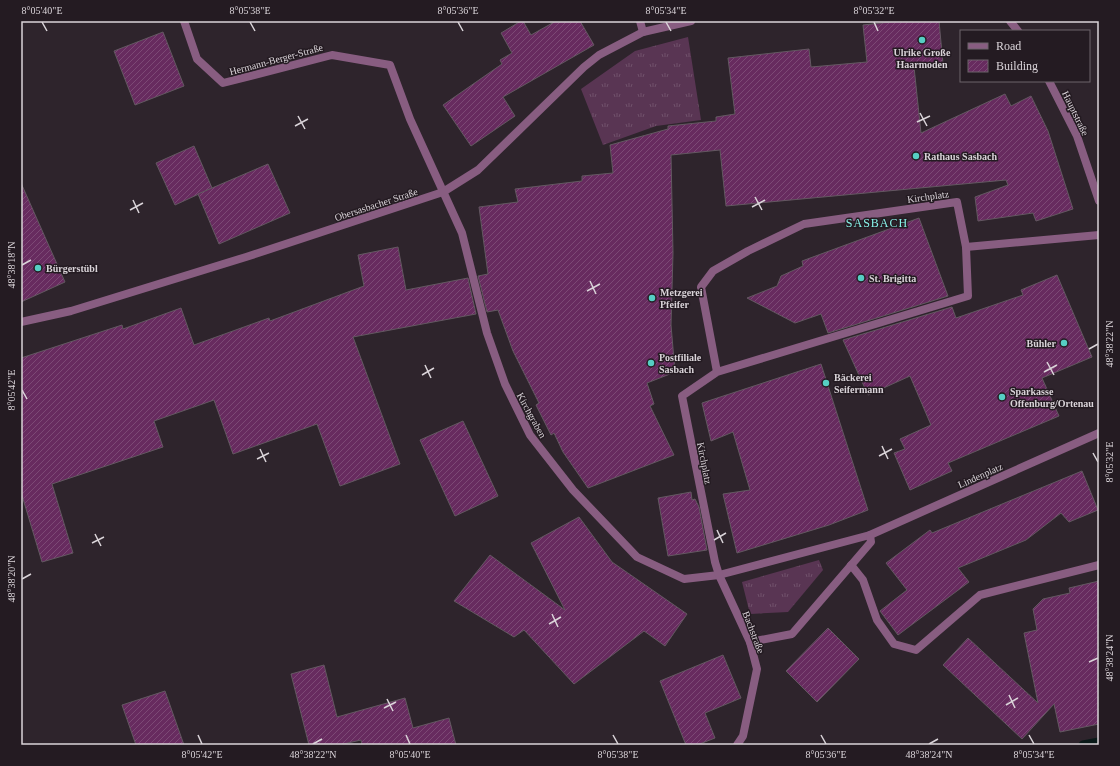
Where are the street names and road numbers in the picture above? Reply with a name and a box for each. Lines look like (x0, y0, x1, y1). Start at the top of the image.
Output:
street label: Hermann-Berger-Straße (228, 42, 325, 77)
street label: Hauptstraße (1060, 89, 1091, 138)
street label: Obersasbacher Straße (333, 186, 420, 223)
street label: Kirchplatz (906, 188, 950, 205)
street label: Kirchgraben (515, 391, 548, 440)
street label: Kirchplatz (695, 441, 714, 485)
street label: Lindenplatz (956, 460, 1005, 490)
street label: Bachstraße (740, 609, 767, 655)

